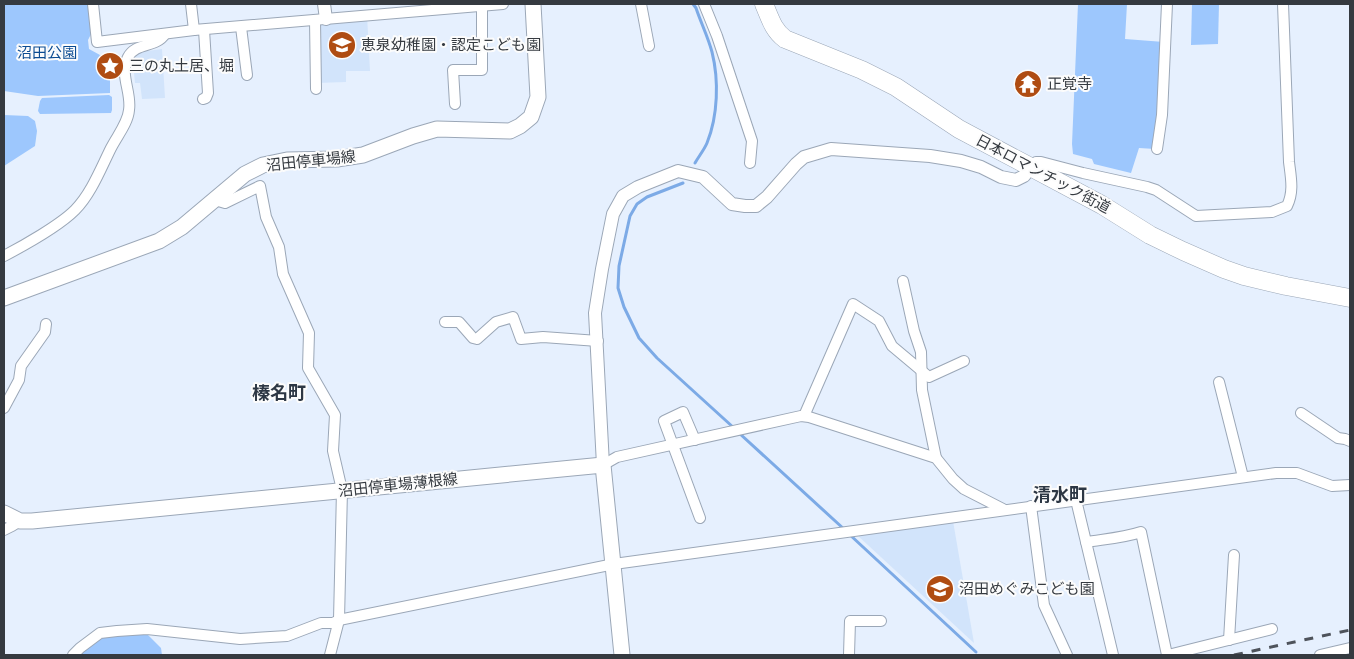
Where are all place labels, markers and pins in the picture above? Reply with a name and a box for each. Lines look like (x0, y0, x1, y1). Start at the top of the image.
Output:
school or university icon: 恵泉幼稚園・認定こども園 (327, 30, 357, 60)
place label: 恵泉幼稚園・認定こども園 (361, 36, 541, 54)
place icon: 三の丸土居、堀 (95, 51, 125, 81)
place label: 三の丸土居、堀 (129, 57, 234, 75)
temple icon: 正覚寺 (1013, 69, 1043, 99)
place label: 正覚寺 (1047, 75, 1092, 93)
school or university icon: 沼田めぐみこども園 (925, 574, 955, 604)
place label: 沼田めぐみこども園 (959, 580, 1094, 598)

